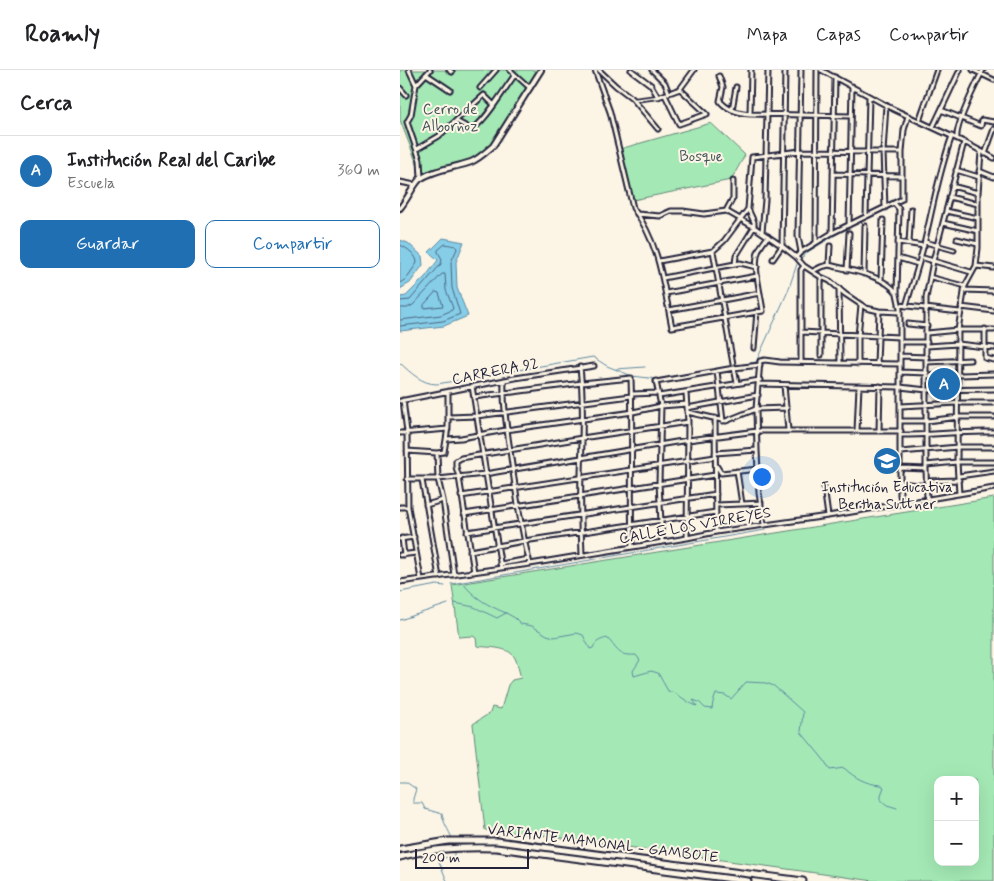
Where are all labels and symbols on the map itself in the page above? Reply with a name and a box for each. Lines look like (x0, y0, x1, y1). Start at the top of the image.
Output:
park label: Cerro de Albornoz (422, 100, 478, 137)
park label: Bosque (679, 147, 723, 167)
street label: CARRERA 92 (450, 354, 540, 390)
pin: A (928, 365, 960, 403)
school or university icon: Institución Educativa Bertha Suttner (872, 446, 902, 476)
your location (749, 464, 775, 490)
place label: Institución Educativa Bertha Suttner (821, 478, 953, 515)
street label: CALLE LOS VIRREYES (618, 503, 773, 549)
street label: VARIANTE MAMONAL - GAMBOTE (486, 820, 720, 868)
scale bar (415, 846, 529, 869)

